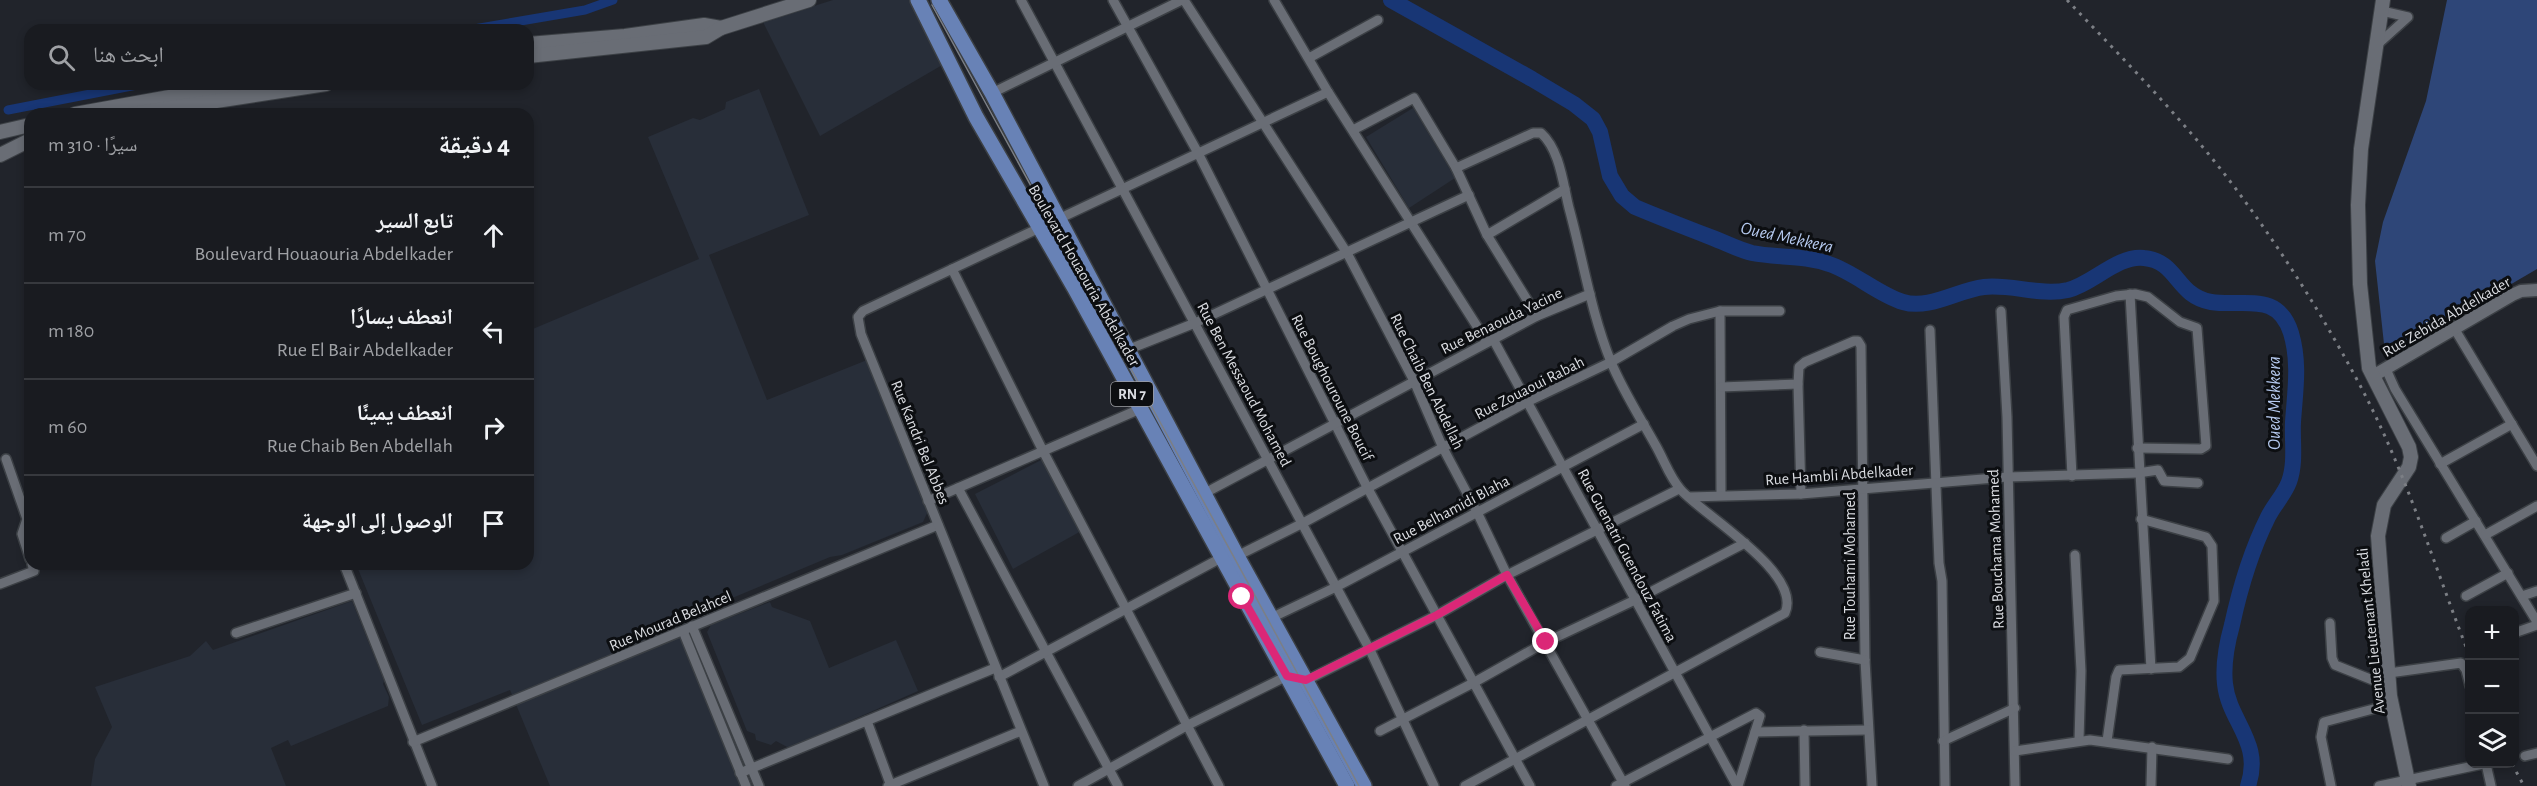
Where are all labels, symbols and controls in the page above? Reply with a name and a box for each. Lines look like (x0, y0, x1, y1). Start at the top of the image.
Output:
search box (24, 24, 534, 90)
icon: search (45, 41, 78, 74)
text: ابحث هنا (93, 44, 164, 66)
text: 4 دقيقة (438, 132, 510, 158)
text: سيرًا · 310 m (48, 135, 137, 155)
street label: Boulevard Houaouria Abdelkader (1025, 182, 1143, 370)
text: تابع السير (376, 210, 453, 232)
icon: ahead (477, 219, 510, 252)
water label: Oued Mekkera (1739, 219, 1835, 257)
text: 70 m (48, 225, 86, 245)
text: Boulevard Houaouria Abdelkader (194, 244, 453, 264)
street label: Rue Zebida Abdelkader (2380, 273, 2514, 360)
street label: Rue Benaouda Yacine (1438, 285, 1565, 357)
street label: Rue Ben Messaoud Mohamed (1194, 300, 1294, 469)
text: انعطف يسارًا (350, 306, 453, 328)
street label: Rue Chaib Ben Abdellah (1387, 311, 1467, 452)
street label: Rue Boughouroune Boucif (1288, 312, 1376, 464)
icon: left (477, 315, 510, 348)
text: 180 m (48, 321, 94, 341)
text: Rue El Bair Abdelkader (277, 340, 453, 360)
street label: Rue Zouaoui Rabah (1472, 353, 1587, 422)
water label: Oued Mekkera (2266, 356, 2284, 450)
street label: Rue Kandri Bel Abbes (888, 378, 952, 507)
road number: RN 7 (1111, 382, 1153, 406)
text: انعطف يمينًا (356, 402, 453, 424)
icon: right (477, 411, 510, 444)
text: 60 m (48, 417, 87, 437)
text: Rue Chaib Ben Abdellah (267, 436, 453, 456)
street label: Rue Hambli Abdelkader (1765, 462, 1914, 488)
street label: Rue Guenatri Guendouz Fatima (1575, 466, 1680, 645)
street label: Rue Bouchama Mohamed (1985, 469, 2007, 629)
street label: Rue Belhamidi Blaha (1391, 473, 1512, 547)
street label: Rue Touhami Mohamed (1842, 492, 1858, 640)
icon: arrive (477, 507, 510, 540)
text: الوصول إلى الوجهة (302, 510, 453, 532)
street label: Avenue Lieutenant Kheladi (2354, 547, 2388, 715)
route start (1228, 583, 1254, 609)
street label: Rue Mourad Belahcel (607, 588, 734, 654)
map controls (2465, 606, 2519, 768)
button: + (2465, 606, 2519, 660)
route end (1532, 628, 1558, 654)
button: − (2465, 660, 2519, 714)
button: layers (2465, 714, 2519, 768)

